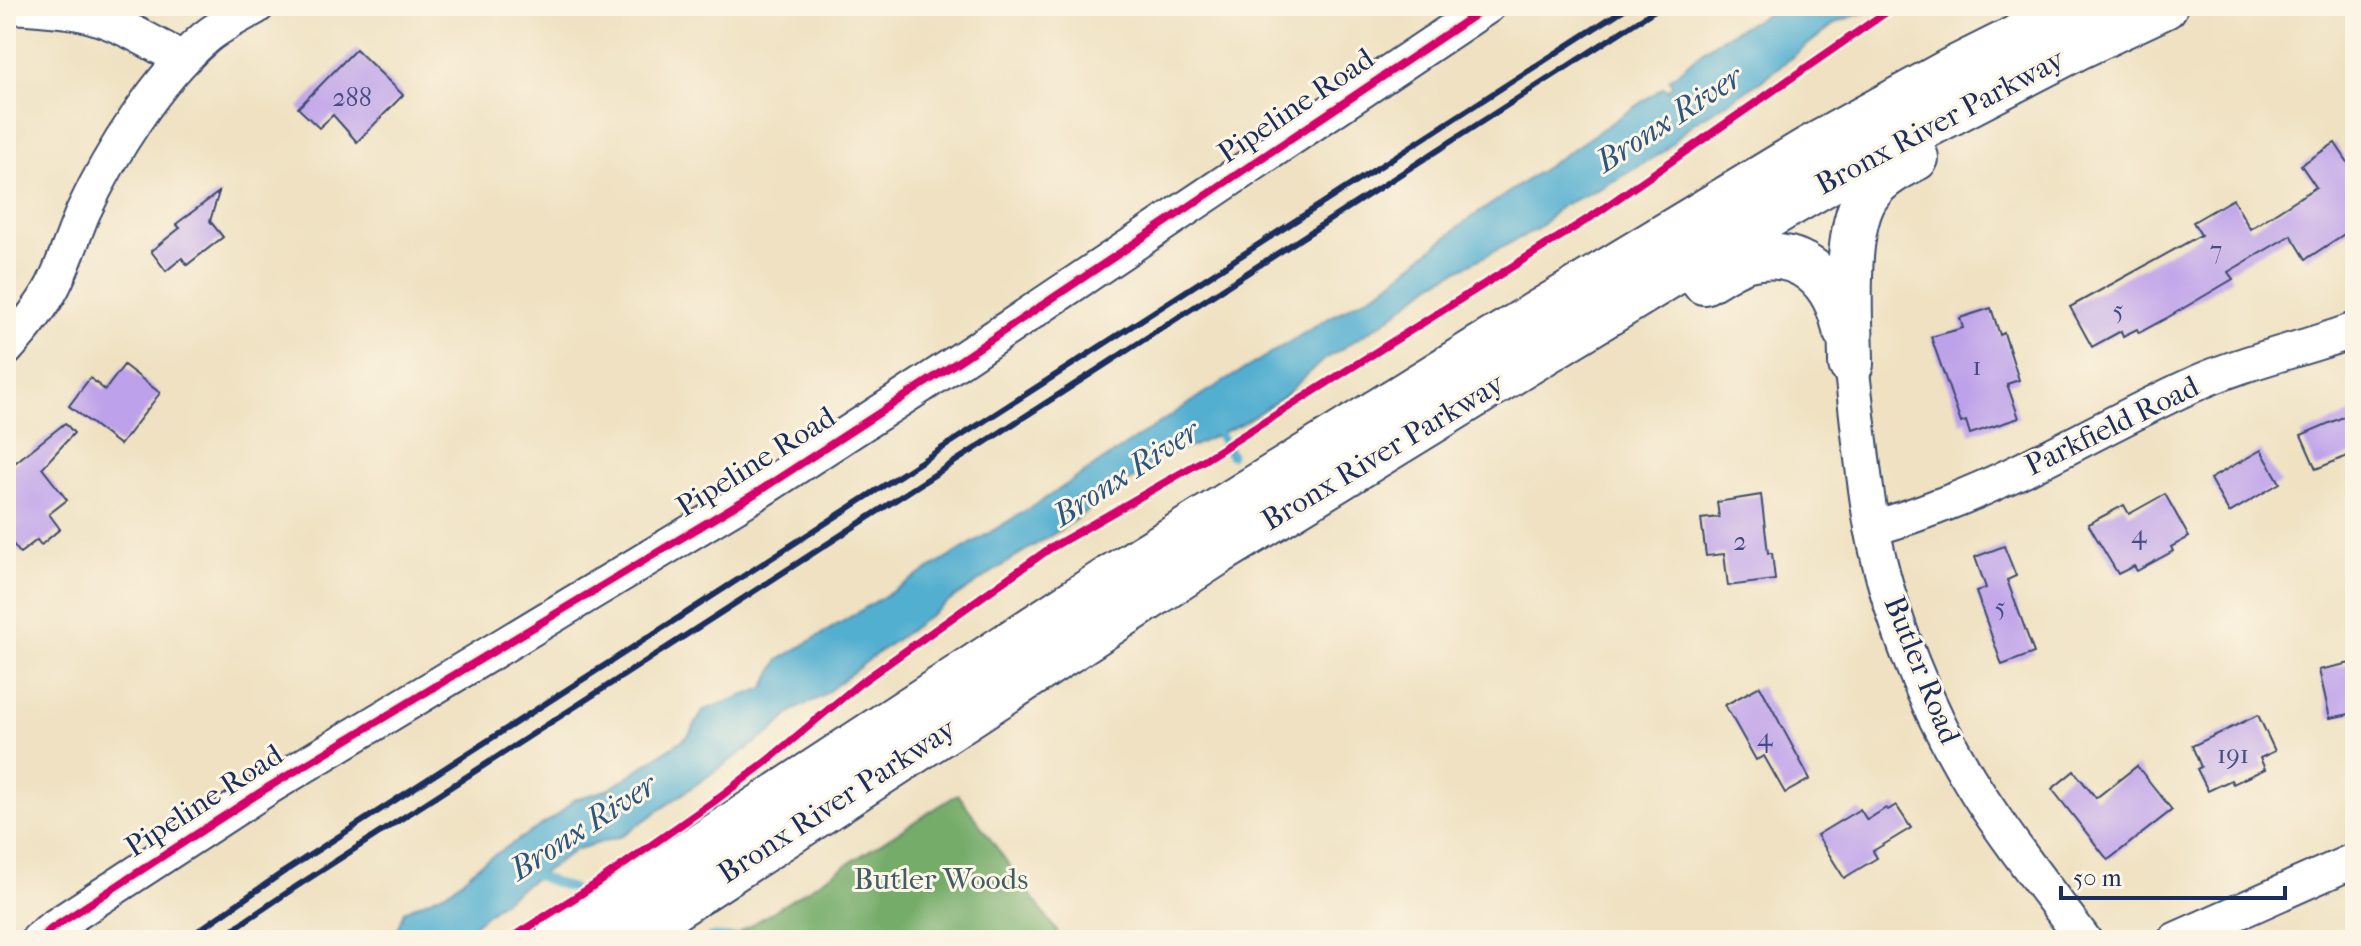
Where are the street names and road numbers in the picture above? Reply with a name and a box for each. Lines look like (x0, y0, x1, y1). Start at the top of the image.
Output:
street label: Pipeline Road (1211, 41, 1381, 171)
street label: Bronx River Parkway (1810, 41, 2071, 202)
street label: Bronx River Parkway (1256, 365, 1511, 538)
street label: Parkfield Road (2020, 369, 2205, 483)
street label: Pipeline Road (670, 399, 842, 525)
street label: Butler Road (1877, 591, 1968, 749)
street label: Bronx River Parkway (712, 711, 963, 891)
street label: Pipeline Road (119, 737, 290, 865)

